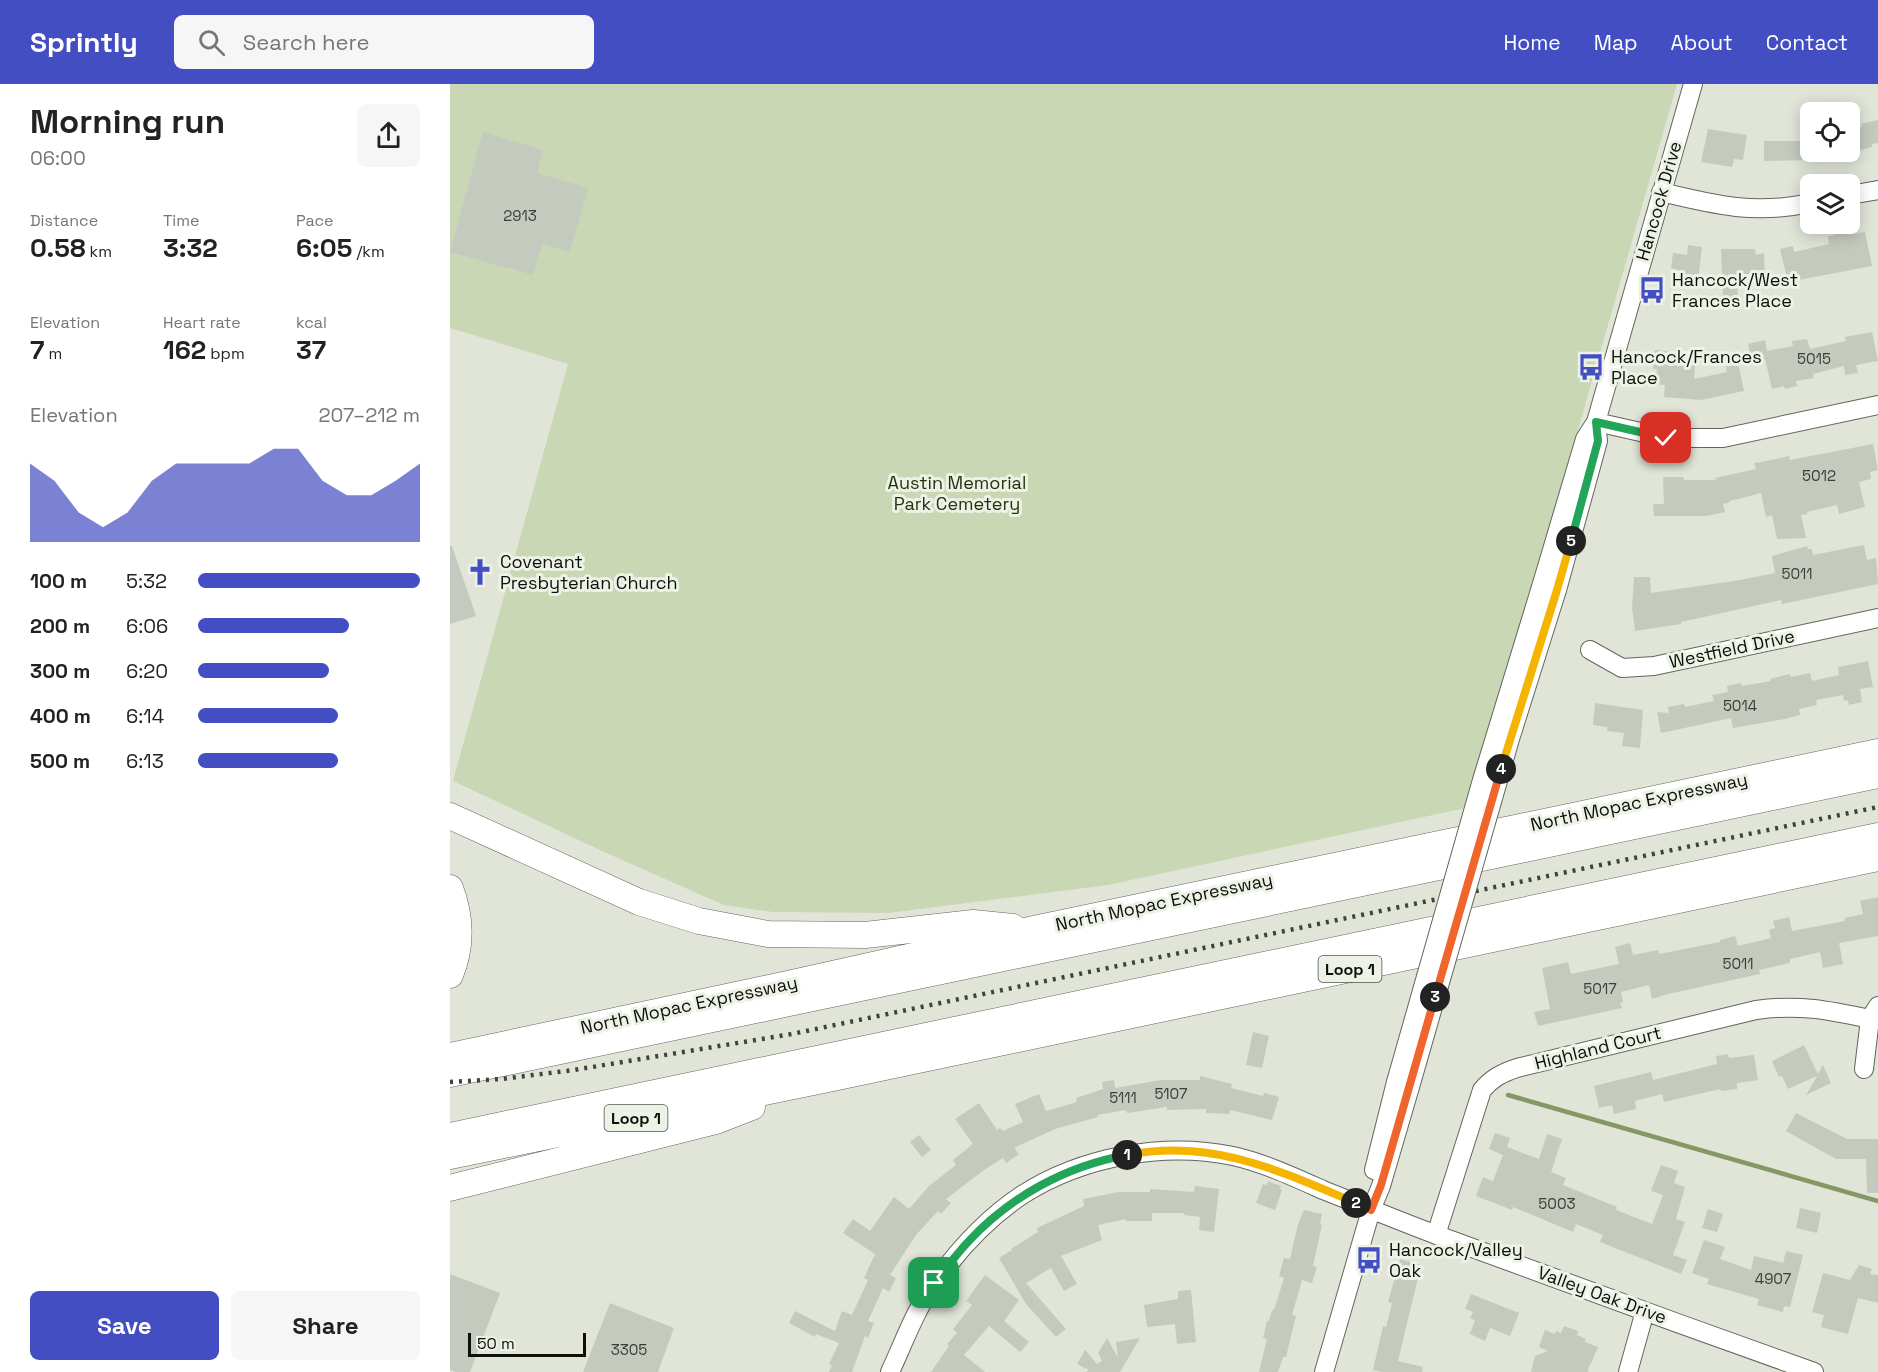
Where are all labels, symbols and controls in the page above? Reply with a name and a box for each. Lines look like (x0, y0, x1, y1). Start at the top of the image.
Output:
search box (174, 15, 594, 69)
text: Sprintly (30, 24, 138, 60)
icon: search (195, 26, 228, 59)
text: Search here (243, 28, 370, 56)
text: Home (1503, 29, 1561, 56)
text: Map (1594, 29, 1638, 56)
text: About (1671, 29, 1733, 56)
text: Contact (1766, 29, 1848, 56)
text: Morning run (30, 101, 225, 143)
map controls (1800, 102, 1860, 234)
button: locate (1800, 102, 1860, 162)
button: share (357, 104, 420, 167)
street label: Hancock Drive (1630, 138, 1687, 263)
text: 06:00 (30, 145, 86, 171)
button: layers (1800, 174, 1860, 234)
house number: 2913 (503, 206, 537, 225)
text: Distance (30, 210, 98, 231)
text: Time (163, 210, 199, 231)
text: Pace (296, 210, 333, 231)
text: 0.58 (30, 231, 85, 265)
text: 3:32 (163, 231, 218, 265)
text: 6:05 (296, 231, 352, 265)
text: km (85, 241, 112, 262)
text: /km (352, 241, 385, 262)
place label: Hancock/West Frances Place (1672, 268, 1798, 312)
bus stop icon: Hancock/West Frances Place (1637, 275, 1667, 305)
text: Elevation (30, 312, 100, 333)
text: Heart rate (163, 312, 241, 333)
text: kcal (296, 312, 327, 333)
text: 7 (30, 333, 44, 367)
text: 162 (163, 333, 206, 367)
text: 37 (296, 333, 326, 367)
text: m (44, 343, 62, 364)
text: bpm (206, 343, 245, 364)
place label: Hancock/Frances Place (1611, 345, 1762, 389)
house number: 5015 (1797, 349, 1831, 368)
bus stop icon: Hancock/Frances Place (1576, 352, 1606, 382)
text: Elevation (30, 402, 118, 428)
text: 207–212 m (318, 402, 420, 428)
pin (1640, 412, 1691, 463)
icon: check (1649, 421, 1682, 454)
house number: 5012 (1802, 466, 1836, 485)
park label: Austin Memorial Park Cemetery (888, 471, 1026, 515)
pin: 5 (1556, 526, 1586, 556)
text: 5 (1566, 530, 1576, 551)
place label: Covenant Presbyterian Church (500, 550, 678, 594)
church icon: Covenant Presbyterian Church (465, 557, 495, 587)
house number: 5011 (1781, 564, 1813, 583)
text: 100 m (30, 568, 87, 594)
text: 5:32 (126, 568, 167, 594)
text: 200 m (30, 613, 90, 639)
text: 6:06 (126, 613, 168, 639)
street label: Westfield Drive (1667, 624, 1797, 673)
text: 300 m (30, 658, 90, 684)
text: 6:20 (126, 658, 168, 684)
house number: 5014 (1723, 696, 1757, 715)
text: 400 m (30, 703, 91, 729)
text: 6:14 (126, 703, 164, 729)
text: 500 m (30, 748, 90, 774)
text: 6:13 (126, 748, 164, 774)
pin: 4 (1486, 754, 1516, 784)
text: 4 (1496, 758, 1506, 779)
street label: North Mopac Expressway (1528, 767, 1750, 836)
street label: North Mopac Expressway (1053, 867, 1275, 936)
house number: 5011 (1722, 954, 1754, 973)
road number: Loop 1 (1318, 956, 1382, 982)
street label: North Mopac Expressway (578, 970, 800, 1039)
house number: 5017 (1583, 979, 1617, 998)
pin: 3 (1420, 982, 1450, 1012)
text: 3 (1430, 986, 1440, 1007)
street label: Highland Court (1532, 1021, 1664, 1074)
house number: 5107 (1155, 1084, 1187, 1103)
house number: 5111 (1109, 1088, 1137, 1107)
road number: Loop 1 (604, 1105, 668, 1131)
pin: 1 (1112, 1140, 1142, 1170)
text: 1 (1123, 1144, 1131, 1165)
pin: 2 (1341, 1188, 1371, 1218)
text: 2 (1351, 1192, 1361, 1213)
house number: 5003 (1538, 1194, 1576, 1213)
place label: Hancock/Valley Oak (1389, 1238, 1523, 1282)
bus stop icon: Hancock/Valley Oak (1354, 1245, 1384, 1275)
pin (908, 1257, 959, 1308)
street label: Valley Oak Drive (1534, 1261, 1670, 1329)
icon: arrive (917, 1266, 950, 1299)
house number: 4907 (1755, 1269, 1791, 1288)
button: Save (30, 1291, 219, 1360)
button: Share (231, 1291, 420, 1360)
scale bar (468, 1330, 586, 1358)
text: 50 m (477, 1333, 515, 1354)
house number: 3305 (611, 1340, 647, 1359)

